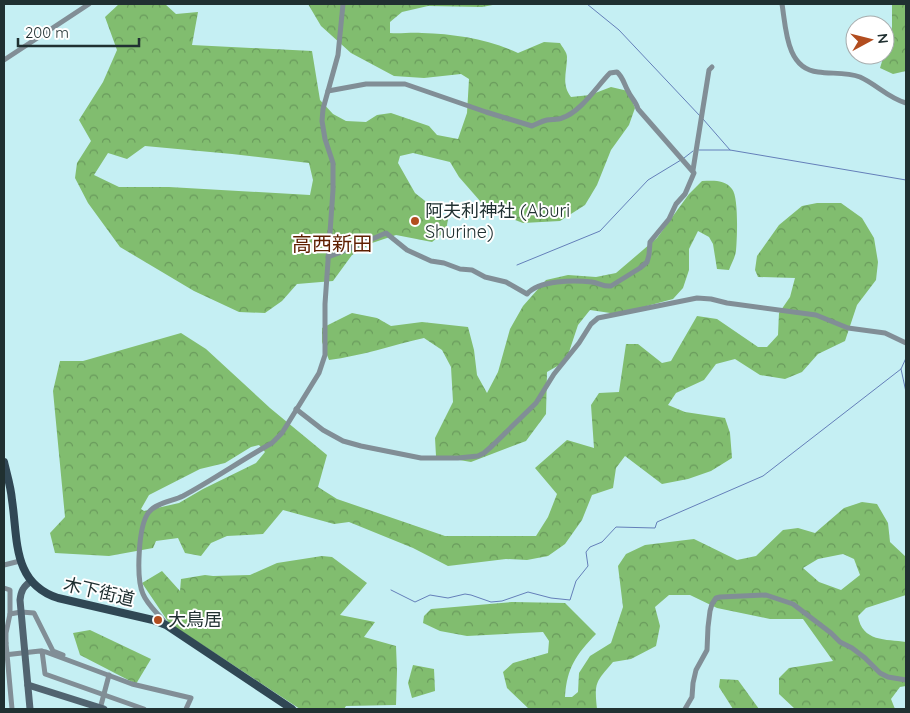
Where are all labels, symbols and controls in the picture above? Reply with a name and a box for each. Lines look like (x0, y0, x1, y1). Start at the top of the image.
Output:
scale bar (18, 15, 139, 47)
north arrow (845, 15, 895, 65)
text: 200 m (25, 23, 69, 42)
text: N (873, 32, 892, 45)
place label: 阿夫利神社 (Aburi Shurine) (425, 199, 570, 243)
marker: 阿夫利神社 (Aburi Shurine) (409, 215, 421, 227)
district label: 高西新田 (292, 231, 372, 256)
street label: 木下街道 (61, 572, 137, 611)
place label: 大鳥居 (168, 608, 222, 631)
marker: 大鳥居 (152, 614, 164, 626)

